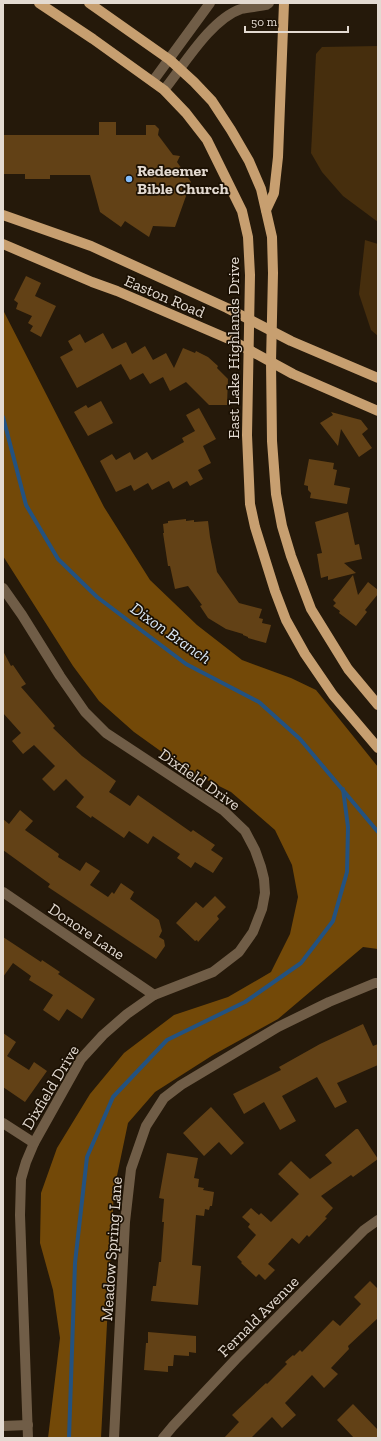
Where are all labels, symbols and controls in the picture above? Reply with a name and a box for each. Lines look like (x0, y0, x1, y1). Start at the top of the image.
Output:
scale bar (245, 8, 348, 34)
text: 50 m (251, 15, 278, 29)
place label: Redeemer Bible Church (137, 161, 229, 198)
marker: Redeemer Bible Church (124, 174, 134, 184)
street label: East Lake Highlands Drive (224, 257, 243, 439)
street label: Easton Road (122, 271, 208, 322)
water label: Dixon Branch (127, 598, 215, 668)
street label: Dixfield Drive (155, 744, 244, 814)
street label: Donore Lane (45, 899, 128, 964)
street label: Dixfield Drive (18, 1042, 83, 1133)
street label: Meadow Spring Lane (97, 1176, 126, 1322)
street label: Fernald Avenue (214, 1272, 303, 1361)

